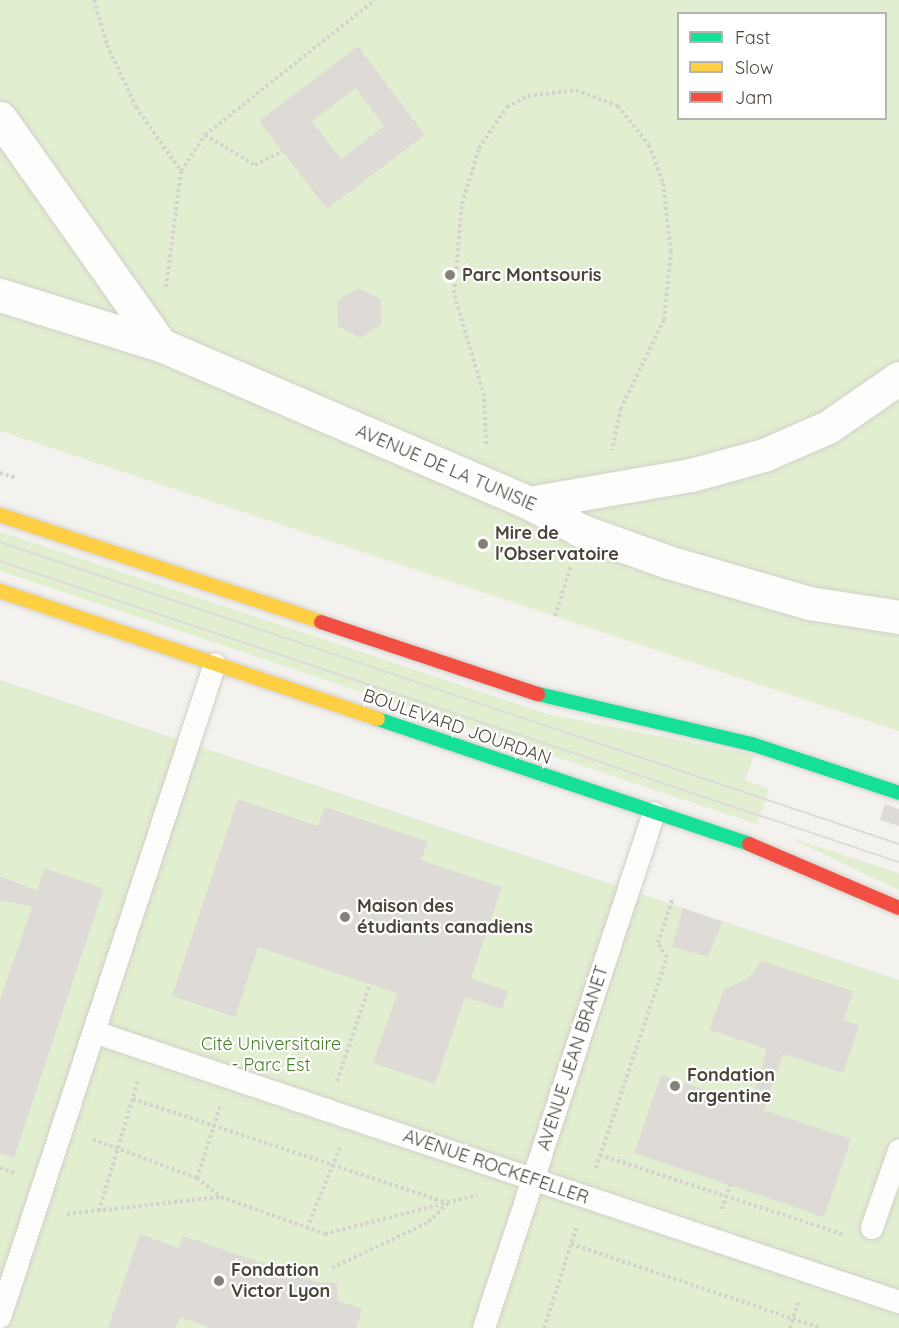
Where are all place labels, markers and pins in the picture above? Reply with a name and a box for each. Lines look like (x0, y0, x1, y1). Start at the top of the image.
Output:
place label: Parc Montsouris (462, 264, 602, 286)
marker: Parc Montsouris (443, 268, 457, 282)
place label: Mire de l'Observatoire (495, 523, 619, 566)
marker: Mire de l'Observatoire (476, 537, 490, 551)
place label: Maison des étudiants canadiens (357, 896, 533, 938)
marker: Maison des étudiants canadiens (338, 910, 352, 924)
place label: Fondation argentine (687, 1065, 775, 1108)
marker: Fondation argentine (668, 1079, 682, 1093)
place label: Fondation Victor Lyon (231, 1260, 330, 1302)
marker: Fondation Victor Lyon (212, 1274, 226, 1288)

